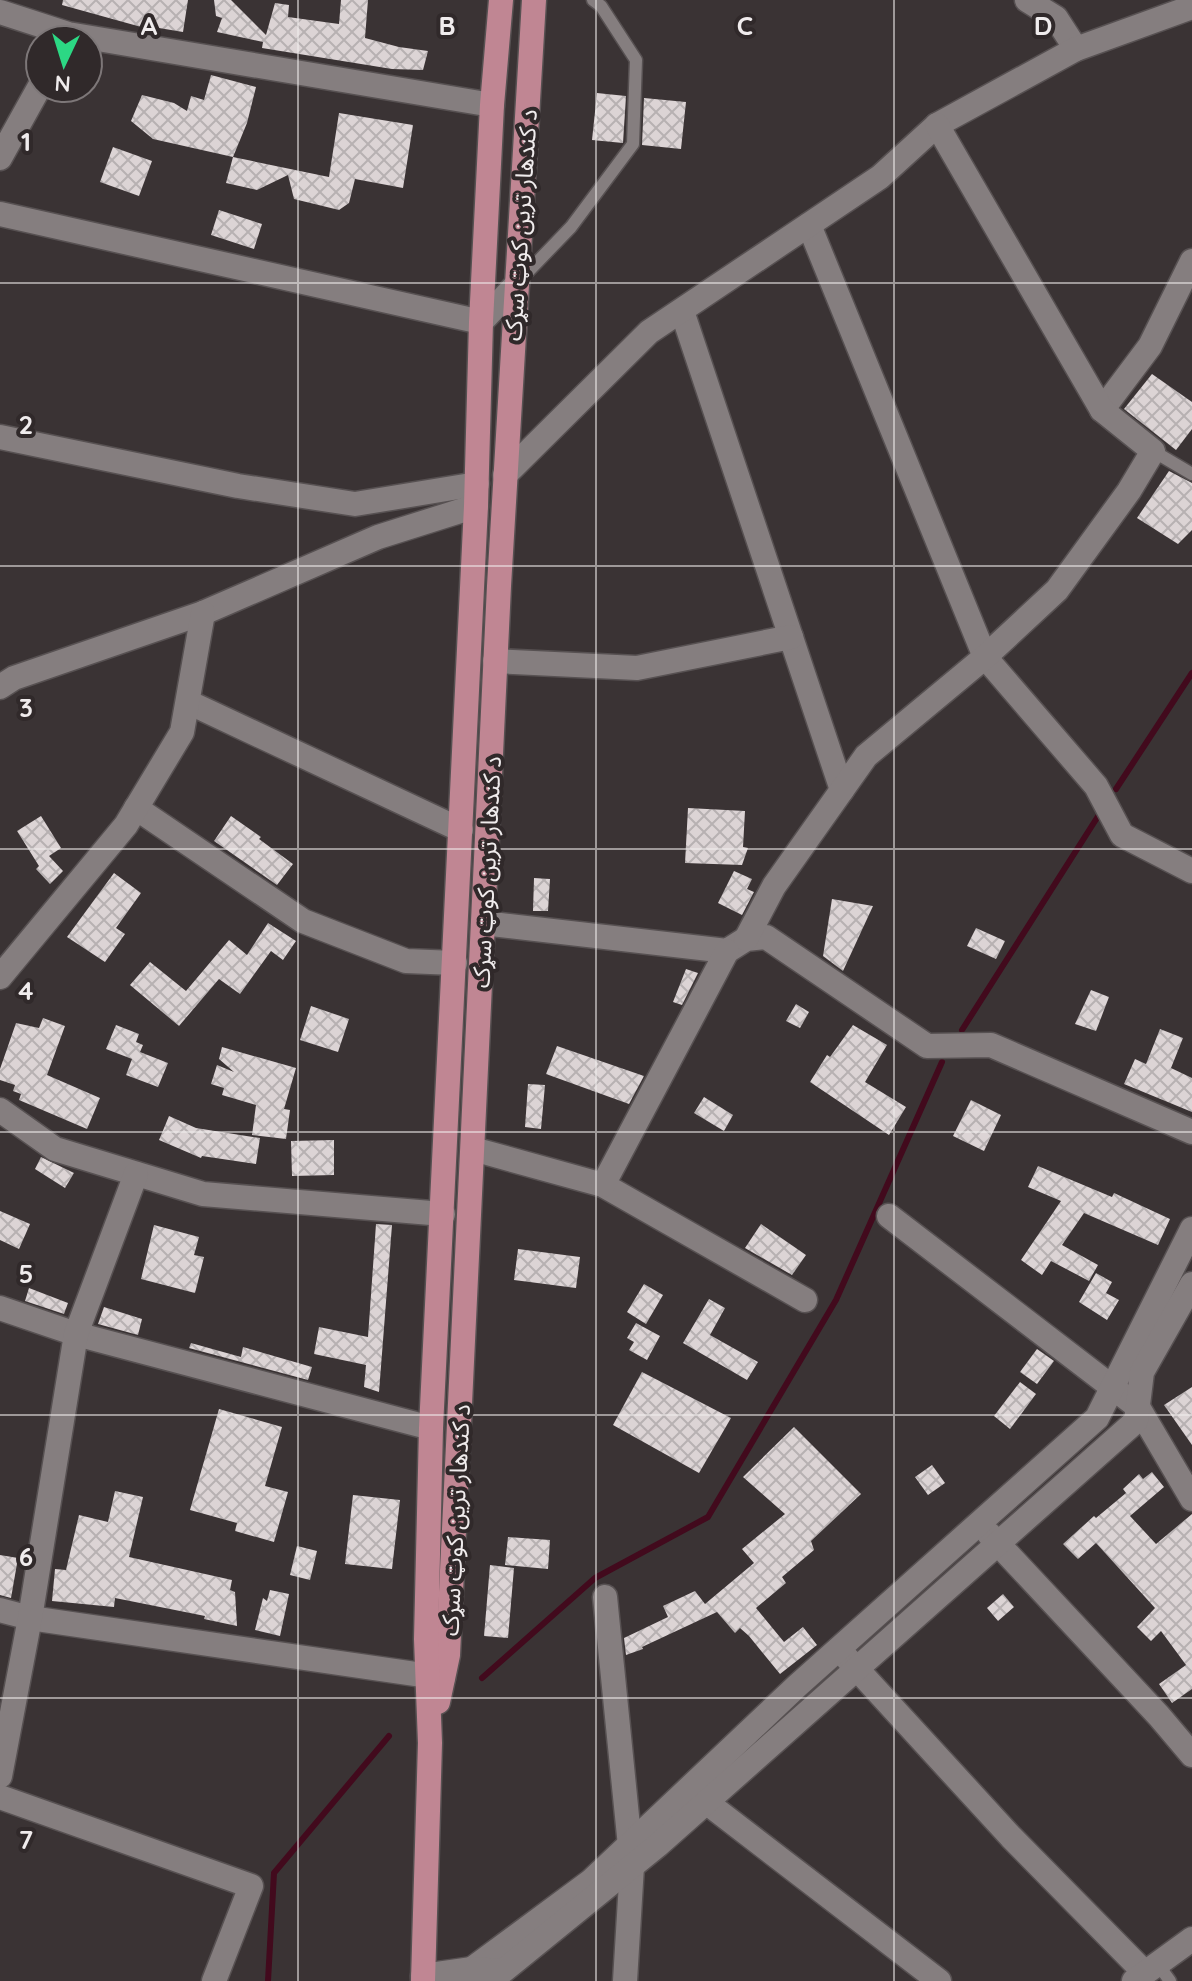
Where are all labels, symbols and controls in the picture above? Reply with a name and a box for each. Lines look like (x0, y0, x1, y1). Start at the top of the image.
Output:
text: A (141, 9, 158, 42)
text: B (438, 9, 456, 42)
text: C (737, 9, 753, 42)
text: D (1034, 9, 1052, 42)
north arrow (24, 24, 104, 104)
text: N (54, 69, 72, 98)
street label: د کندهار ترين کوټ سړک (497, 108, 543, 342)
text: 1 (21, 125, 31, 158)
text: 2 (19, 408, 33, 441)
text: 3 (19, 691, 33, 724)
street label: د کندهار ترين کوټ سړک (465, 755, 507, 989)
text: 4 (18, 974, 34, 1007)
text: 5 (19, 1257, 33, 1290)
street label: د کندهار ترين کوټ سړک (434, 1403, 476, 1637)
text: 6 (19, 1540, 33, 1573)
text: 7 (19, 1823, 33, 1856)

